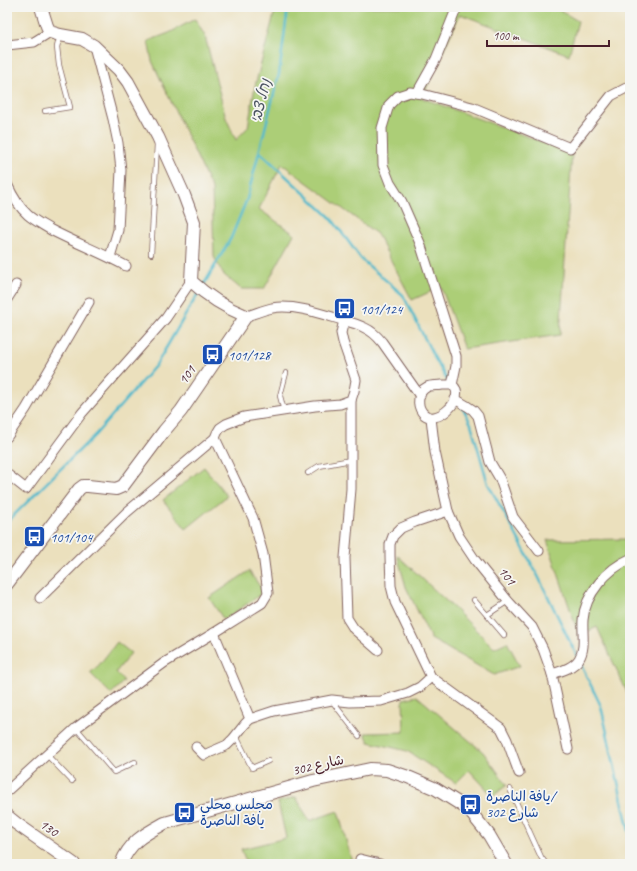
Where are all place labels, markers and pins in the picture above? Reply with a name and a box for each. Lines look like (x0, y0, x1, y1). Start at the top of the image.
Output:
bus stop icon: 101/124 (331, 296, 357, 322)
place label: 101/124 (360, 301, 404, 318)
bus stop icon: 101/128 (199, 342, 225, 368)
place label: 101/128 (228, 347, 272, 364)
bus stop icon: 101/104 (22, 524, 48, 550)
place label: 101/104 (50, 529, 94, 546)
place label: يافة الناصرة/ شارع 302 (486, 788, 558, 822)
bus stop icon: يافة الناصرة/ شارع 302 (458, 791, 484, 817)
place label: مجلس محلي يافة الناصرة (200, 796, 273, 829)
bus stop icon: مجلس محلي يافة الناصرة (172, 799, 198, 825)

